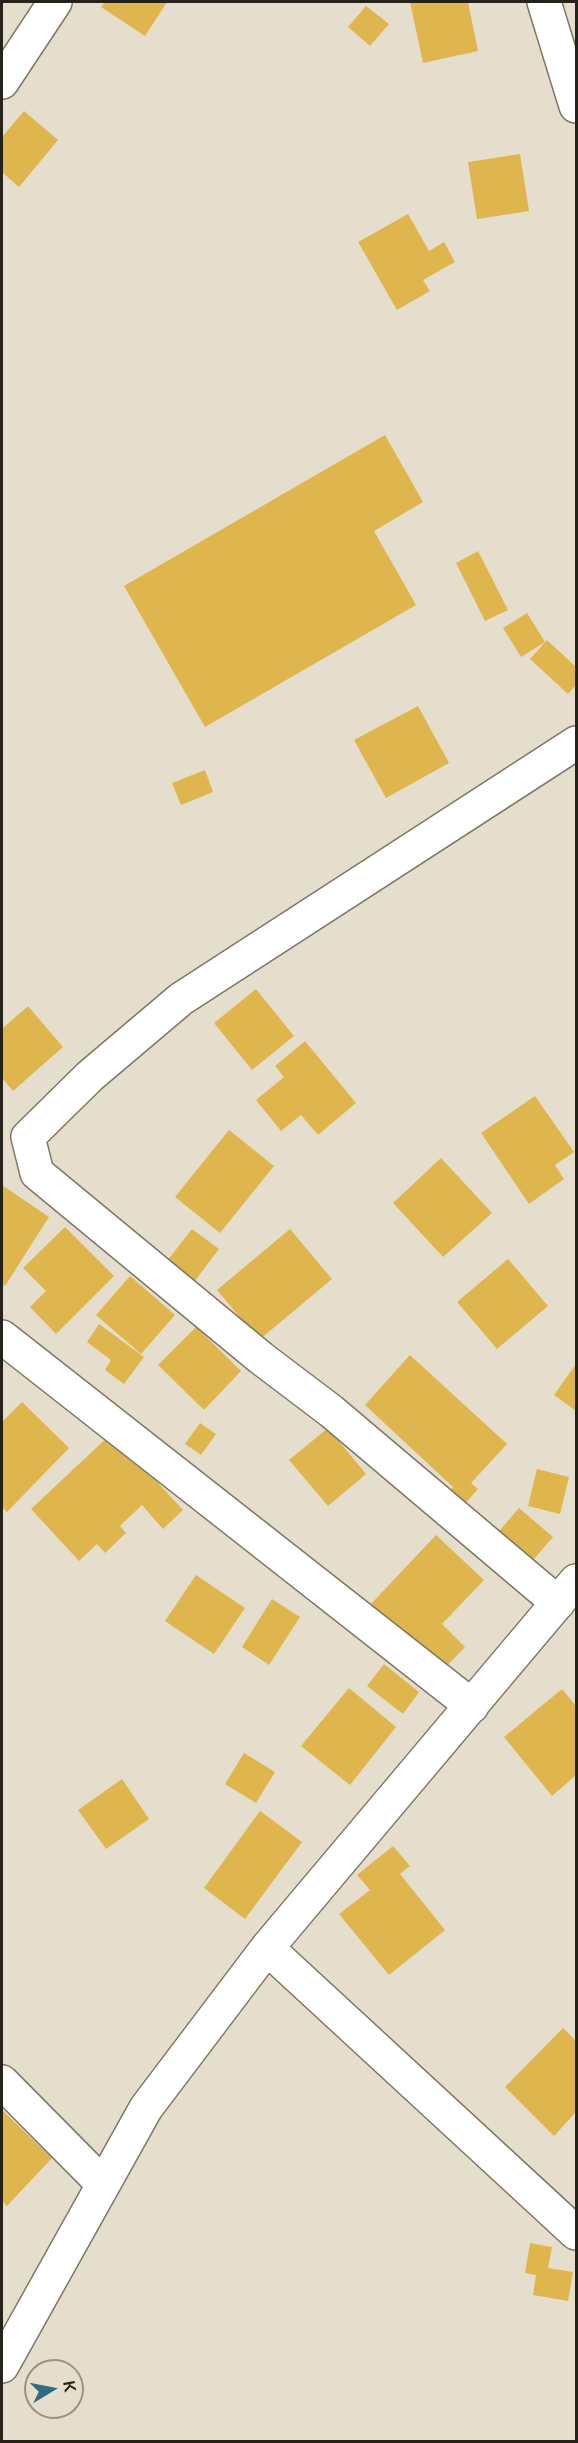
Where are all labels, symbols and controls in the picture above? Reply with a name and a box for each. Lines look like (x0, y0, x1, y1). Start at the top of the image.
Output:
north arrow (24, 2359, 84, 2419)
text: K (60, 2379, 81, 2393)

